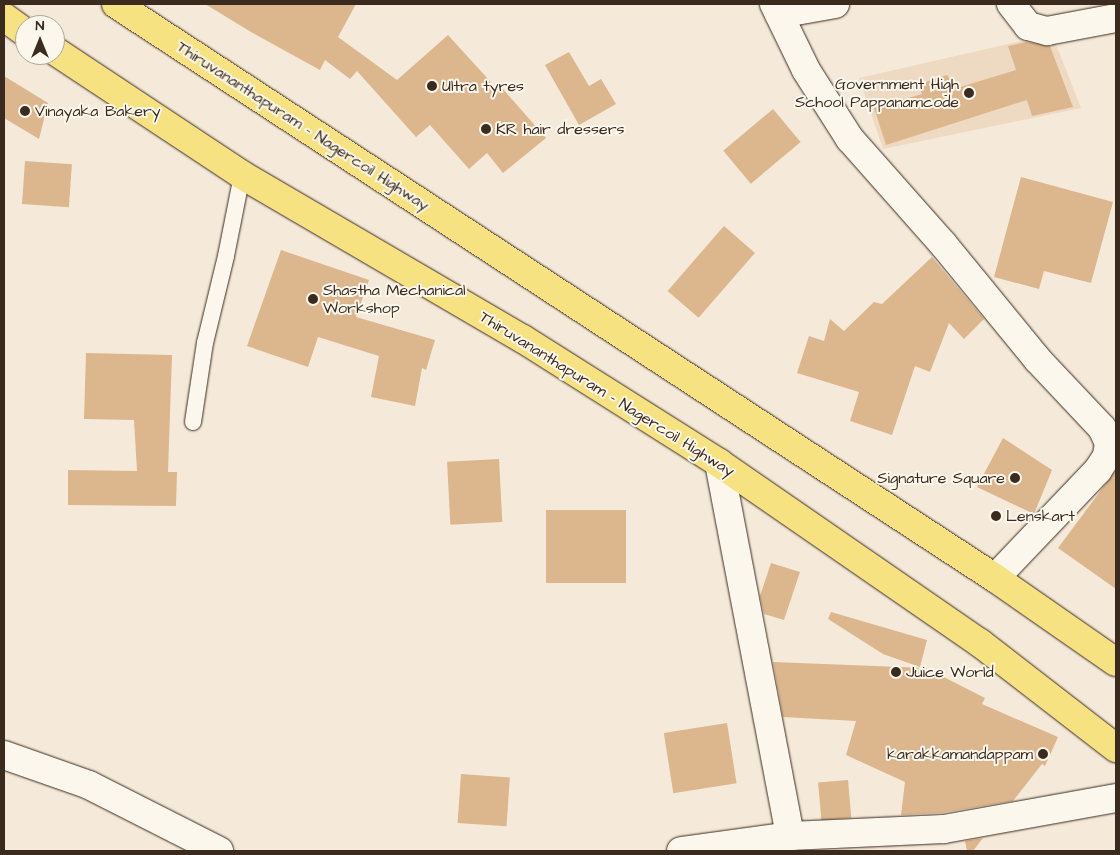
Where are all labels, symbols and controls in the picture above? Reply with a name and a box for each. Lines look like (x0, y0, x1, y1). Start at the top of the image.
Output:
north arrow (15, 15, 65, 65)
text: N (36, 16, 44, 36)
street label: Thiruvananthapuram - Nagercoil Highway (173, 37, 433, 215)
place label: Government High School Pappanamcode (795, 74, 959, 112)
place label: Ultra tyres (442, 76, 524, 96)
marker: Ultra tyres (426, 80, 438, 92)
marker: Government High School Pappanamcode (963, 87, 975, 99)
place label: Vinayaka Bakery (35, 101, 160, 121)
marker: Vinayaka Bakery (19, 105, 31, 117)
place label: KR hair dressers (496, 119, 624, 139)
marker: KR hair dressers (480, 123, 492, 135)
place label: Shastha Mechanical Workshop (323, 280, 466, 318)
marker: Shastha Mechanical Workshop (307, 293, 319, 305)
street label: Thiruvananthapuram - Nagercoil Highway (476, 307, 738, 481)
place label: Signature Square (877, 468, 1005, 488)
marker: Signature Square (1009, 472, 1021, 484)
place label: Lenskart (1006, 506, 1075, 526)
marker: Lenskart (990, 510, 1002, 522)
place label: Juice World (906, 662, 994, 682)
marker: Juice World (890, 666, 902, 678)
place label: karakkamandappam (887, 744, 1033, 764)
marker: karakkamandappam (1037, 748, 1049, 760)

